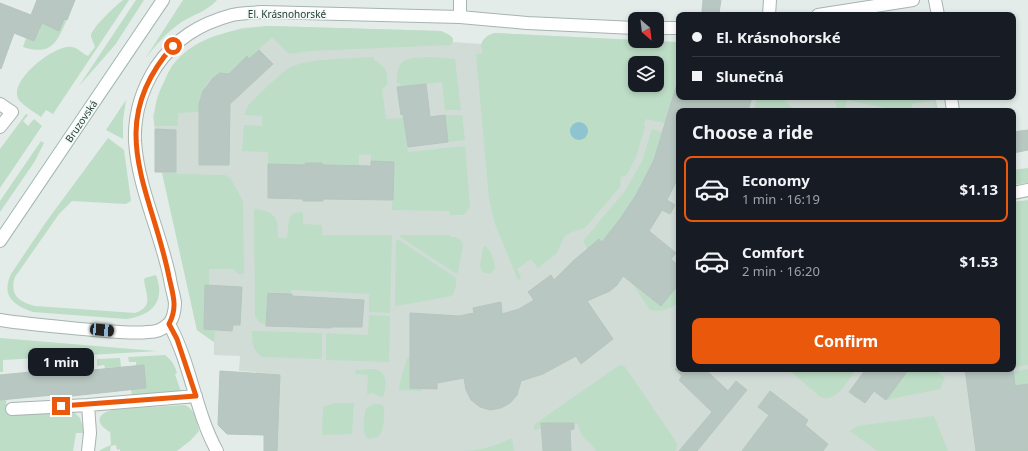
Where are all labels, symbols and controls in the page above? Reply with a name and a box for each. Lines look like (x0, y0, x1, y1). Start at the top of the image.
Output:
street label: El. Krásnohorské (248, 7, 327, 21)
north arrow (628, 12, 664, 48)
map controls (628, 12, 664, 92)
text: El. Krásnohorské (716, 27, 841, 47)
route start (164, 37, 182, 55)
button: layers (628, 56, 664, 92)
text: Slunečná (716, 66, 784, 86)
street label: Bruzovská (62, 97, 100, 145)
text: Choose a ride (692, 120, 813, 144)
text: Economy (742, 170, 810, 190)
icon: car (694, 171, 730, 207)
text: $1.13 (959, 179, 998, 199)
text: 1 min · 16:19 (742, 190, 820, 208)
text: Comfort (742, 242, 804, 262)
icon: car (694, 243, 730, 279)
text: $1.53 (959, 251, 998, 271)
text: 2 min · 16:20 (742, 262, 820, 280)
button: Confirm (692, 318, 1000, 364)
car (90, 323, 114, 337)
callout: 1 min (28, 348, 94, 376)
text: 1 min (43, 353, 79, 371)
route end (52, 397, 70, 415)

